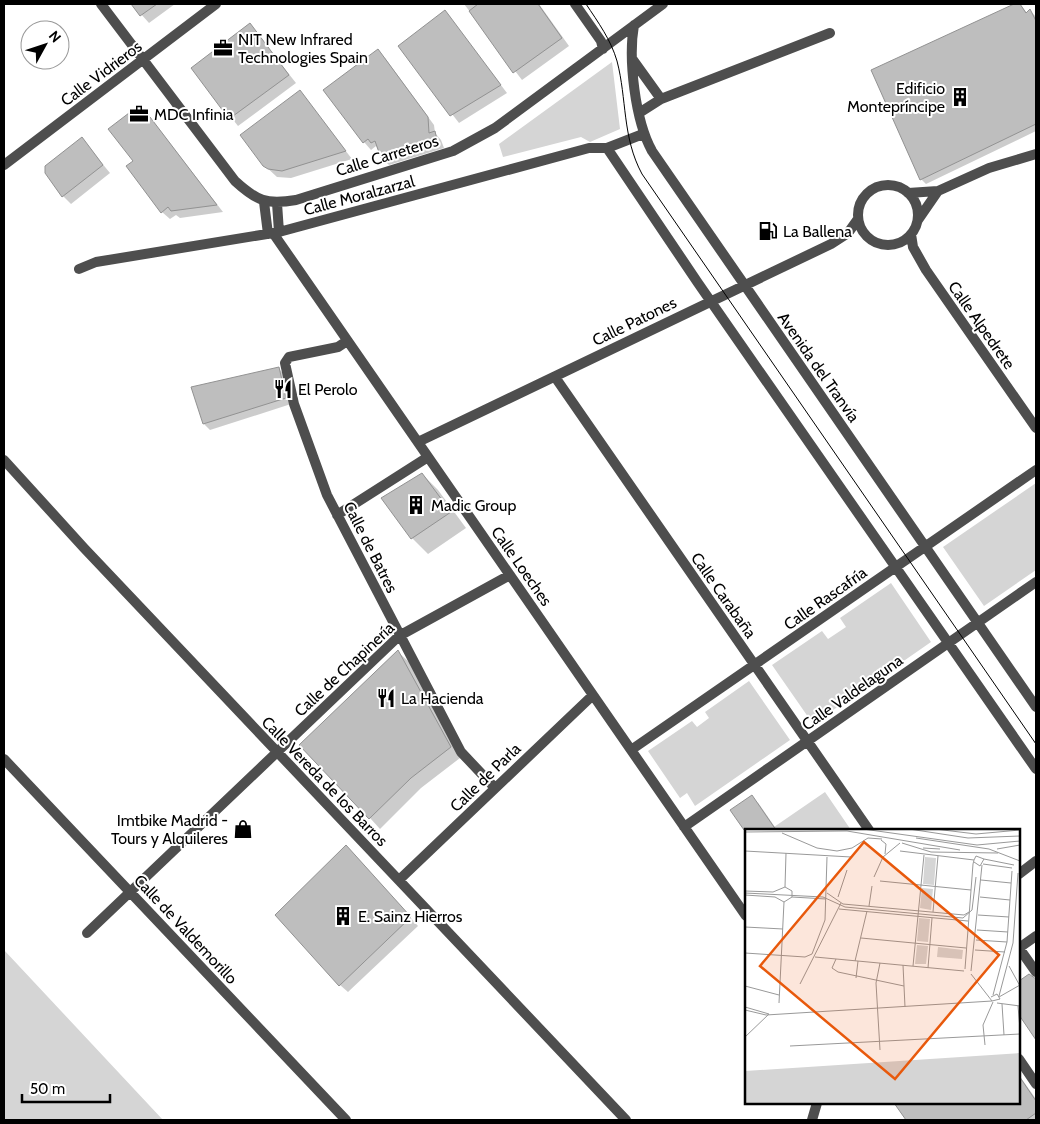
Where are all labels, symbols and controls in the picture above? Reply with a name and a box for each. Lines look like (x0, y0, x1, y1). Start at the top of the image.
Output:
north arrow (20, 20, 70, 70)
text: N (45, 27, 65, 46)
place label: NIT New Infrared Technologies Spain (238, 30, 368, 67)
street label: Calle Vidrieros (57, 37, 146, 110)
office icon: NIT New Infrared Technologies Spain (212, 37, 234, 59)
place label: Edificio Montepríncipe (847, 79, 945, 116)
building icon: Edificio Montepríncipe (949, 86, 971, 108)
office icon: MDC Infinia (128, 103, 150, 125)
place label: MDC Infinia (154, 105, 234, 124)
street label: Calle Carreteros (334, 131, 441, 180)
street label: Calle Moralzarzal (302, 171, 417, 219)
fuel station icon: La Ballena (757, 220, 779, 242)
place label: La Ballena (783, 222, 852, 241)
street label: Calle Alpedrete (944, 278, 1019, 373)
street label: Calle Patones (589, 293, 680, 350)
street label: Avenida del Tranvía (774, 309, 864, 426)
restaurant icon: El Perolo (272, 378, 294, 400)
place label: El Perolo (298, 380, 358, 399)
building icon: Madic Group (405, 494, 427, 516)
place label: Madic Group (431, 496, 516, 515)
street label: Calle de Batres (339, 499, 402, 596)
street label: Calle Loeches (487, 523, 556, 610)
street label: Calle Carabaña (687, 549, 760, 642)
street label: Calle Rascafría (780, 563, 871, 634)
street label: Calle de Chapinería (291, 618, 398, 720)
street label: Calle Valdelaguna (798, 650, 907, 734)
restaurant icon: La Hacienda (375, 687, 397, 709)
place label: La Hacienda (401, 689, 484, 708)
street label: Calle Vereda de los Barros (258, 713, 392, 850)
street label: Calle de Parla (446, 739, 525, 816)
place label: Imtbike Madrid - Tours y Alquileres (111, 811, 228, 848)
shop icon: Imtbike Madrid - Tours y Alquileres (232, 818, 254, 840)
inset map (745, 829, 1020, 1104)
street label: Calle de Valdemorillo (130, 871, 241, 988)
building icon: E. Sainz Hierros (332, 905, 354, 927)
place label: E. Sainz Hierros (358, 907, 463, 926)
scale bar (22, 1072, 110, 1104)
text: 50 m (30, 1080, 65, 1098)

